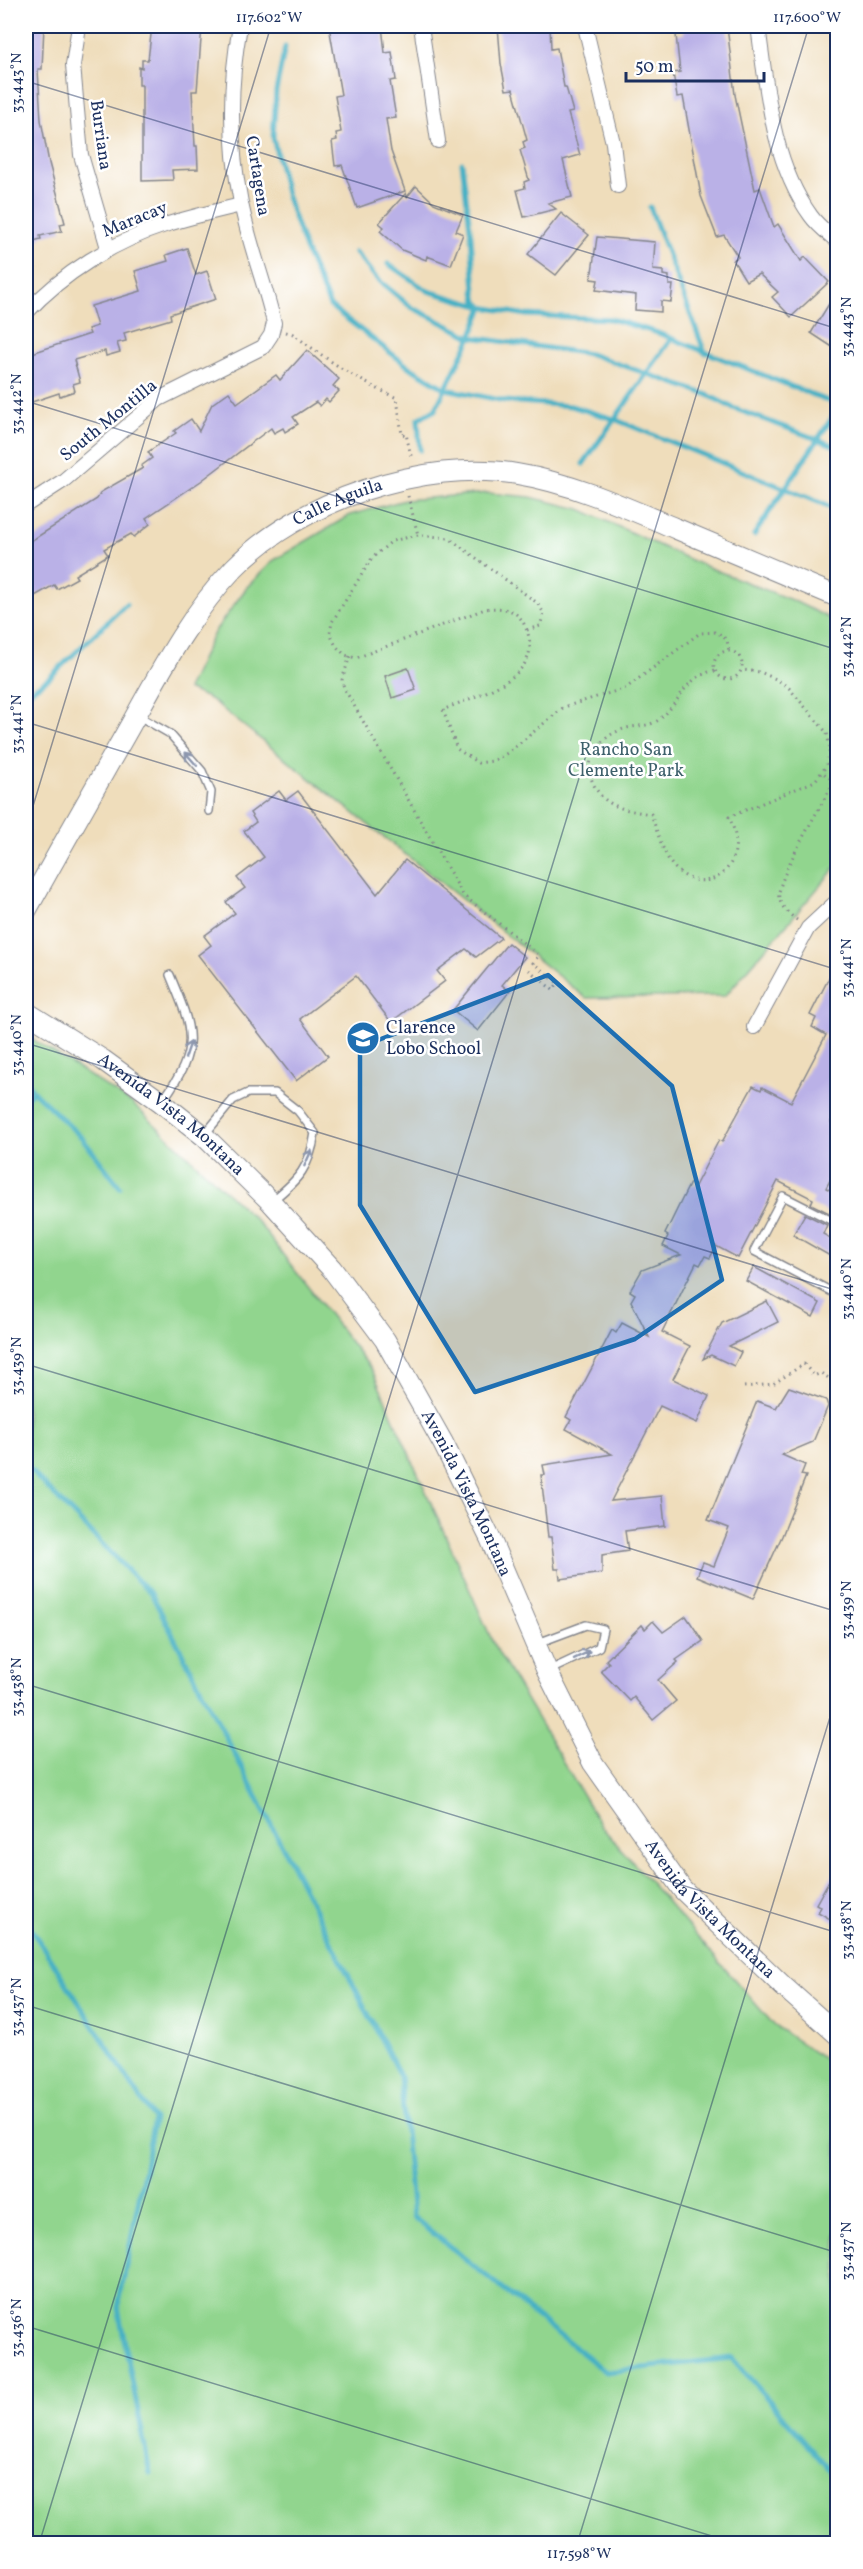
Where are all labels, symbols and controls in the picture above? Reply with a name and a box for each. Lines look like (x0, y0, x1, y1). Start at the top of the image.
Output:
text: 117.602°W (236, 8, 302, 29)
text: 117.600°W (773, 8, 841, 29)
scale bar (626, 45, 764, 83)
text: 33.443°N (7, 53, 28, 113)
text: 50 m (635, 55, 674, 80)
street label: Burriana (83, 98, 117, 172)
street label: Cartagena (238, 134, 276, 218)
street label: Maracay (99, 195, 172, 244)
text: 33.443°N (837, 297, 858, 357)
text: 33.442°N (7, 373, 28, 435)
street label: South Montilla (55, 374, 163, 468)
street label: Calle Aguila (288, 473, 386, 533)
text: 33.442°N (837, 616, 858, 678)
text: 33.441°N (7, 694, 28, 754)
park label: Rancho San Clemente Park (568, 738, 684, 784)
one-way arrow (185, 751, 198, 767)
text: 33.441°N (837, 938, 858, 998)
text: 33.440°N (7, 1014, 28, 1076)
place label: Clarence Lobo School (386, 1016, 481, 1062)
school or university icon: Clarence Lobo School (345, 1020, 381, 1056)
one-way arrow (183, 1041, 194, 1060)
street label: Avenida Vista Montana (92, 1047, 250, 1182)
one-way arrow (303, 1149, 314, 1167)
text: 33.440°N (837, 1258, 858, 1320)
text: 33.439°N (7, 1337, 28, 1395)
street label: Avenida Vista Montana (414, 1405, 518, 1581)
text: 33.439°N (837, 1581, 858, 1639)
one-way arrow (572, 1649, 590, 1661)
text: 33.438°N (7, 1657, 28, 1717)
street label: Avenida Vista Montana (638, 1834, 781, 1985)
text: 33.438°N (837, 1900, 858, 1960)
text: 33.437°N (7, 1978, 28, 2036)
text: 33.437°N (837, 2222, 858, 2280)
text: 33.436°N (7, 2298, 28, 2358)
text: 117.598°W (547, 2544, 611, 2565)

